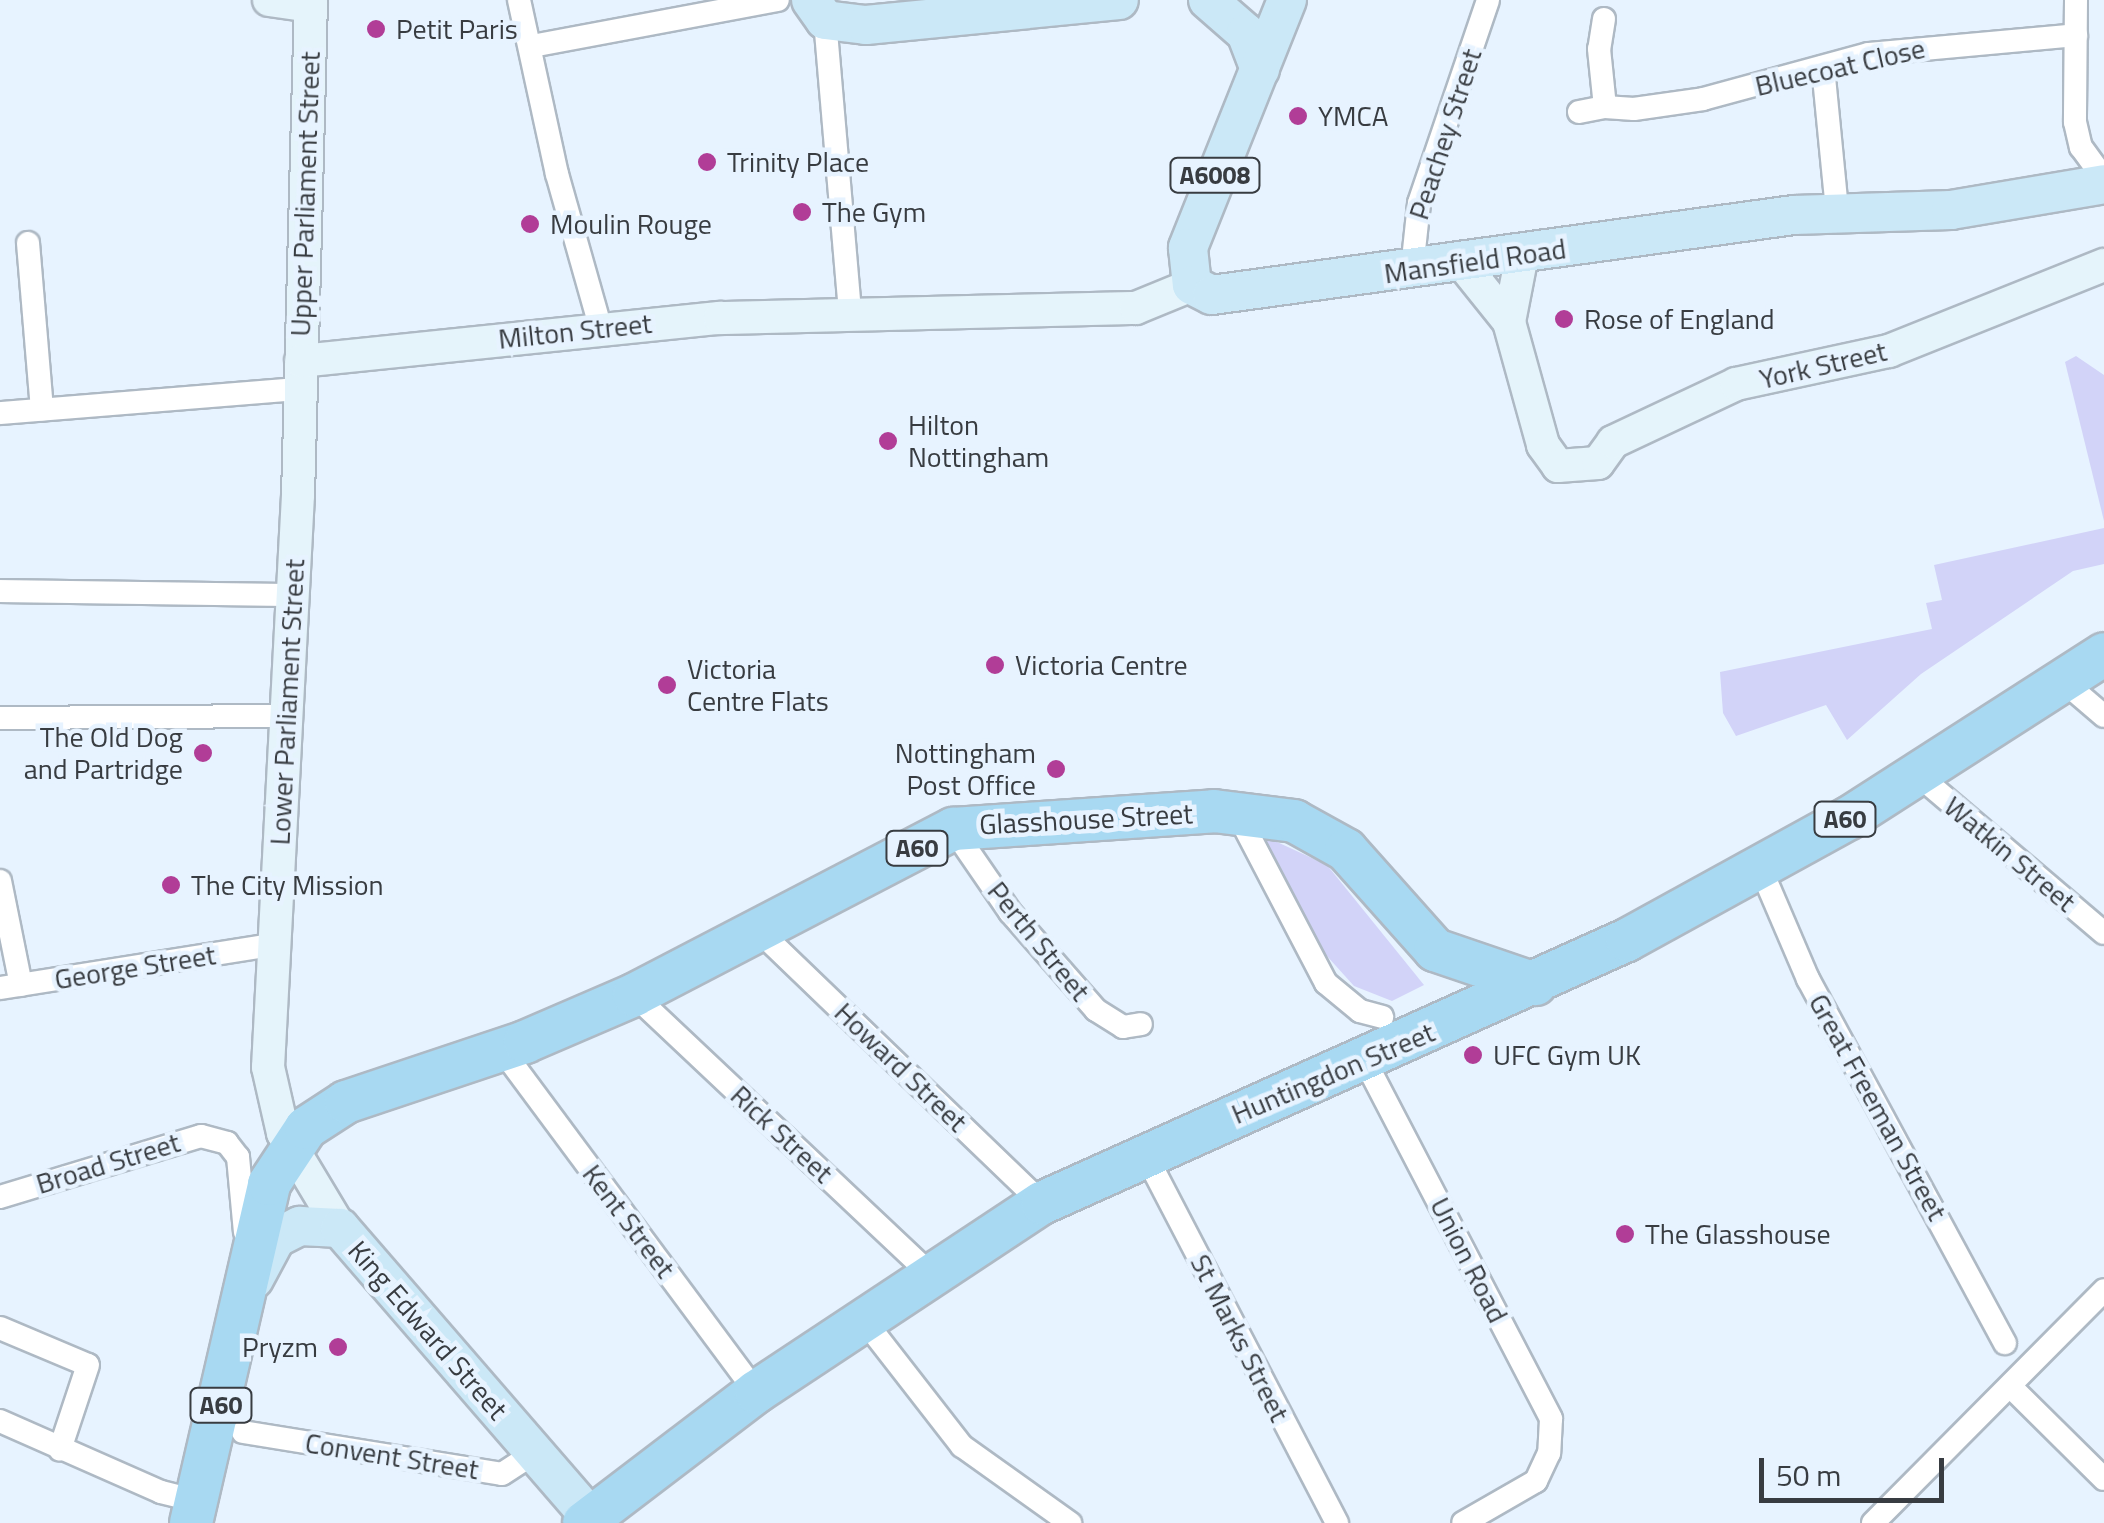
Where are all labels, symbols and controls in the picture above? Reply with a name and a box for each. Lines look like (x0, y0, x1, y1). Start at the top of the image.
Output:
place label: Petit Paris (396, 12, 518, 46)
marker: Petit Paris (365, 18, 387, 40)
street label: Bluecoat Close (1752, 31, 1928, 103)
street label: Peachey Street (1402, 44, 1488, 224)
street label: Upper Parliament Street (283, 51, 327, 337)
place label: YMCA (1318, 99, 1389, 133)
marker: YMCA (1287, 105, 1309, 127)
place label: Trinity Place (727, 145, 869, 179)
marker: Trinity Place (696, 151, 718, 173)
road number: A6008 (1168, 155, 1262, 195)
place label: The Gym (822, 195, 926, 229)
marker: The Gym (791, 201, 813, 223)
place label: Moulin Rouge (550, 207, 712, 241)
marker: Moulin Rouge (519, 213, 541, 235)
street label: Mansfield Road (1382, 232, 1568, 290)
place label: Rose of England (1584, 302, 1775, 336)
street label: Milton Street (497, 306, 653, 356)
marker: Rose of England (1553, 308, 1575, 330)
street label: York Street (1756, 334, 1890, 396)
place label: Hilton Nottingham (908, 408, 1049, 474)
marker: Hilton Nottingham (877, 430, 899, 452)
street label: Lower Parliament Street (263, 558, 311, 846)
place label: Victoria Centre (1015, 648, 1188, 682)
place label: Victoria Centre Flats (687, 652, 829, 718)
marker: Victoria Centre (984, 654, 1006, 676)
marker: Victoria Centre Flats (656, 674, 678, 696)
place label: The Old Dog and Partridge (24, 720, 183, 786)
place label: Nottingham Post Office (895, 736, 1036, 802)
marker: The Old Dog and Partridge (192, 742, 214, 764)
marker: Nottingham Post Office (1045, 758, 1067, 780)
street label: Watkin Street (1937, 789, 2083, 919)
street label: Glasshouse Street (978, 797, 1194, 841)
road number: A60 (1812, 799, 1878, 839)
road number: A60 (884, 828, 950, 868)
place label: The City Mission (191, 868, 384, 902)
marker: The City Mission (160, 874, 182, 896)
street label: Perth Street (981, 875, 1097, 1007)
street label: George Street (52, 938, 218, 996)
street label: Great Freeman Street (1802, 988, 1954, 1226)
street label: Howard Street (828, 995, 974, 1139)
street label: Huntingdon Street (1227, 1015, 1439, 1131)
place label: UFC Gym UK (1493, 1038, 1641, 1072)
marker: UFC Gym UK (1462, 1044, 1484, 1066)
street label: Rick Street (724, 1078, 840, 1190)
street label: Broad Street (32, 1125, 184, 1201)
street label: Kent Street (576, 1158, 682, 1284)
street label: Union Road (1423, 1192, 1515, 1328)
place label: The Glasshouse (1645, 1217, 1831, 1251)
marker: The Glasshouse (1614, 1223, 1636, 1245)
street label: King Edward Street (341, 1234, 515, 1426)
street label: St Marks Street (1184, 1249, 1296, 1427)
place label: Pryzm (242, 1330, 318, 1364)
marker: Pryzm (327, 1336, 349, 1358)
road number: A60 (188, 1385, 254, 1425)
street label: Convent Street (303, 1426, 481, 1486)
scale bar (1764, 1438, 1949, 1500)
text: 50 m (1776, 1452, 1841, 1498)

